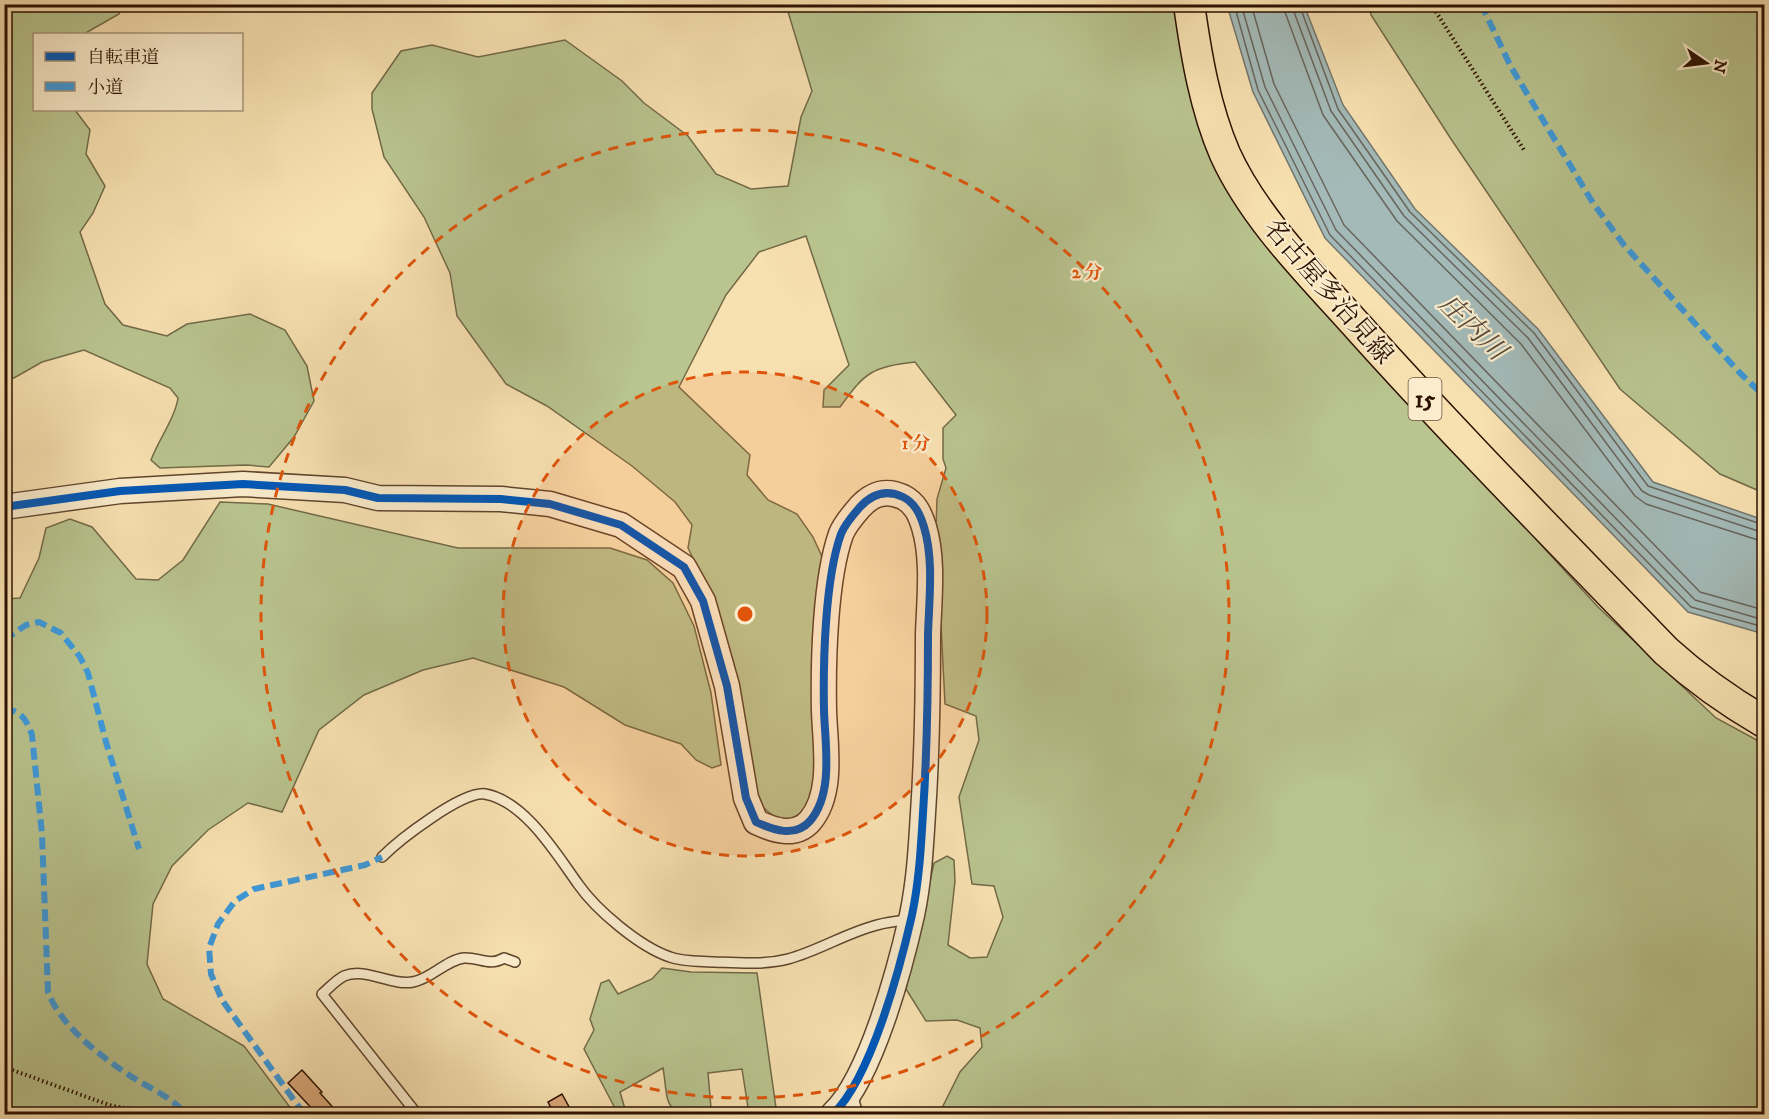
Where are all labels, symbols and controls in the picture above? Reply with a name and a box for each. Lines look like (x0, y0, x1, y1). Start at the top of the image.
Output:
legend (33, 33, 243, 111)
north arrow (1676, 33, 1736, 93)
text: 自転車道 (87, 47, 159, 69)
text: N (1708, 58, 1731, 75)
text: 小道 (87, 77, 123, 99)
street label: 名古屋多治見線 (1256, 212, 1400, 371)
text: 2 分 (1072, 262, 1102, 284)
water label: 庄内川 (1431, 287, 1515, 370)
road number: 15 (1408, 378, 1442, 420)
text: 1 分 (902, 433, 930, 455)
centre of rings (735, 604, 755, 624)

